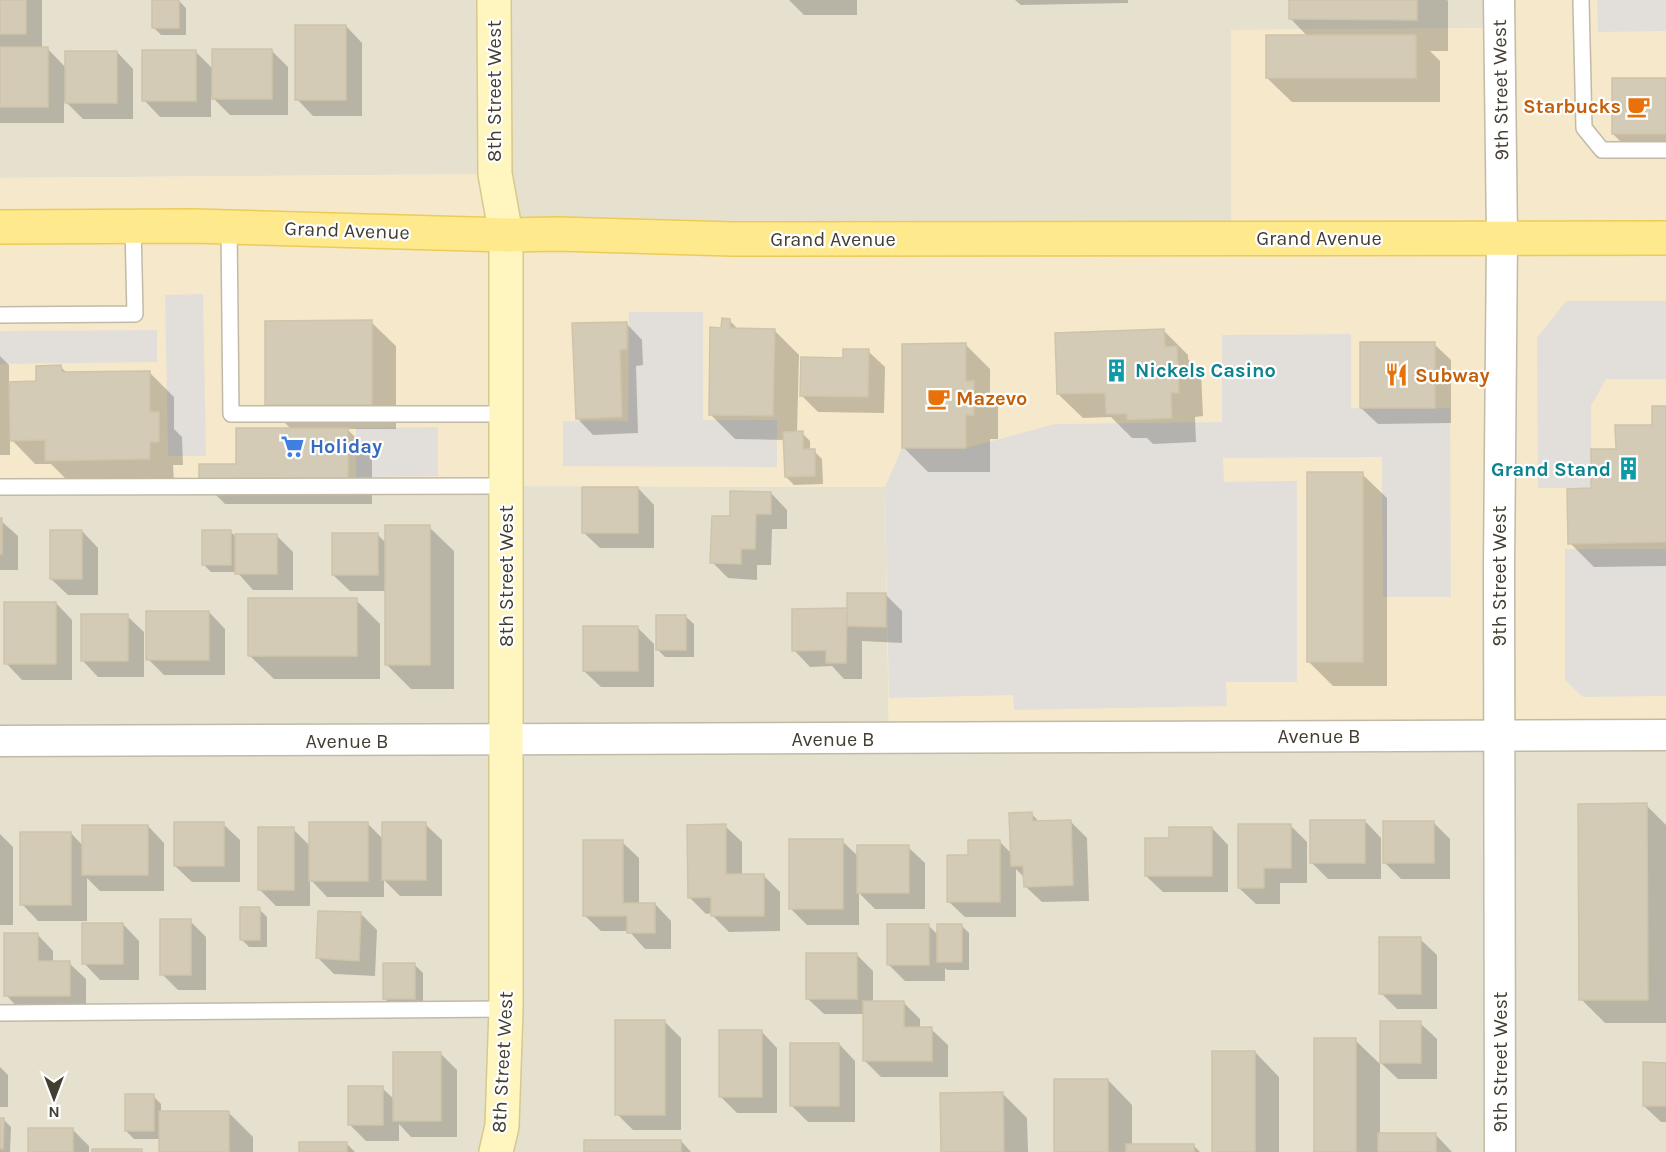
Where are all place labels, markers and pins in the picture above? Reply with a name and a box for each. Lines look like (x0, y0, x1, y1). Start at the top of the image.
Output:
cafe icon: Starbucks (1626, 93, 1652, 119)
place label: Starbucks (1523, 95, 1621, 118)
building icon: Nickels Casino (1104, 357, 1130, 383)
place label: Nickels Casino (1135, 359, 1276, 382)
restaurant icon: Subway (1384, 362, 1410, 388)
place label: Subway (1415, 364, 1490, 387)
cafe icon: Mazevo (925, 385, 951, 411)
place label: Mazevo (956, 387, 1027, 410)
supermarket icon: Holiday (279, 433, 305, 459)
place label: Holiday (310, 435, 382, 458)
building icon: Grand Stand (1616, 456, 1642, 482)
place label: Grand Stand (1491, 458, 1611, 481)

